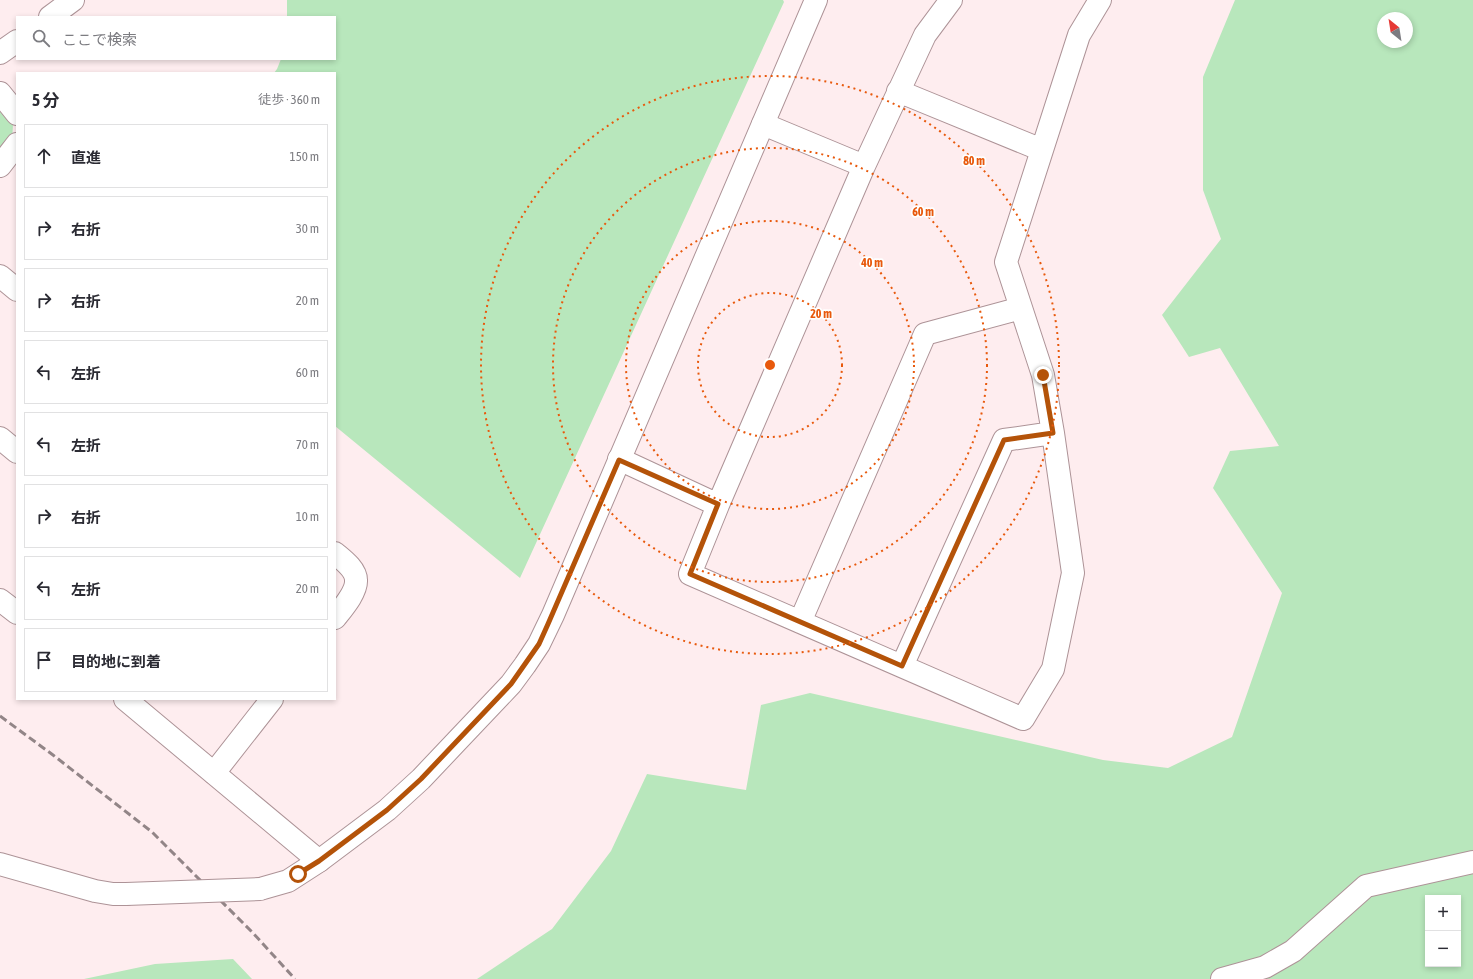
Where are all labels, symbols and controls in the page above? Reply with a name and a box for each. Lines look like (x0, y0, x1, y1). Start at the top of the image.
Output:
north arrow (1377, 12, 1413, 48)
search box (16, 16, 336, 60)
icon: search (30, 27, 52, 49)
text: ここで検索 (62, 31, 137, 48)
text: 5 分 (32, 90, 59, 110)
text: 徒歩 · 360 m (258, 92, 320, 107)
icon: ahead (33, 145, 55, 167)
text: 直進 (71, 149, 101, 166)
text: 150 m (290, 149, 319, 164)
text: 80 m (963, 154, 985, 168)
text: 60 m (912, 205, 934, 219)
icon: right (33, 217, 55, 239)
text: 右折 (71, 221, 101, 238)
text: 30 m (296, 221, 319, 236)
text: 40 m (860, 256, 883, 270)
icon: right (33, 289, 55, 311)
text: 右折 (71, 293, 101, 310)
text: 20 m (296, 293, 319, 308)
text: 20 m (810, 307, 832, 321)
centre of rings (763, 358, 777, 372)
icon: left (33, 361, 55, 383)
text: 左折 (71, 365, 101, 382)
text: 60 m (296, 365, 319, 380)
route end (1034, 366, 1052, 384)
icon: left (33, 433, 55, 455)
text: 左折 (71, 437, 101, 454)
text: 70 m (296, 437, 319, 452)
icon: right (33, 505, 55, 527)
text: 右折 (71, 509, 101, 526)
text: 10 m (296, 509, 319, 524)
icon: left (33, 577, 55, 599)
text: 左折 (71, 581, 101, 598)
text: 20 m (296, 581, 319, 596)
icon: arrive (33, 649, 55, 671)
text: 目的地に到着 (71, 653, 161, 670)
route start (289, 865, 307, 883)
map controls (1425, 895, 1461, 967)
button: + (1425, 895, 1461, 931)
button: − (1425, 931, 1461, 967)

